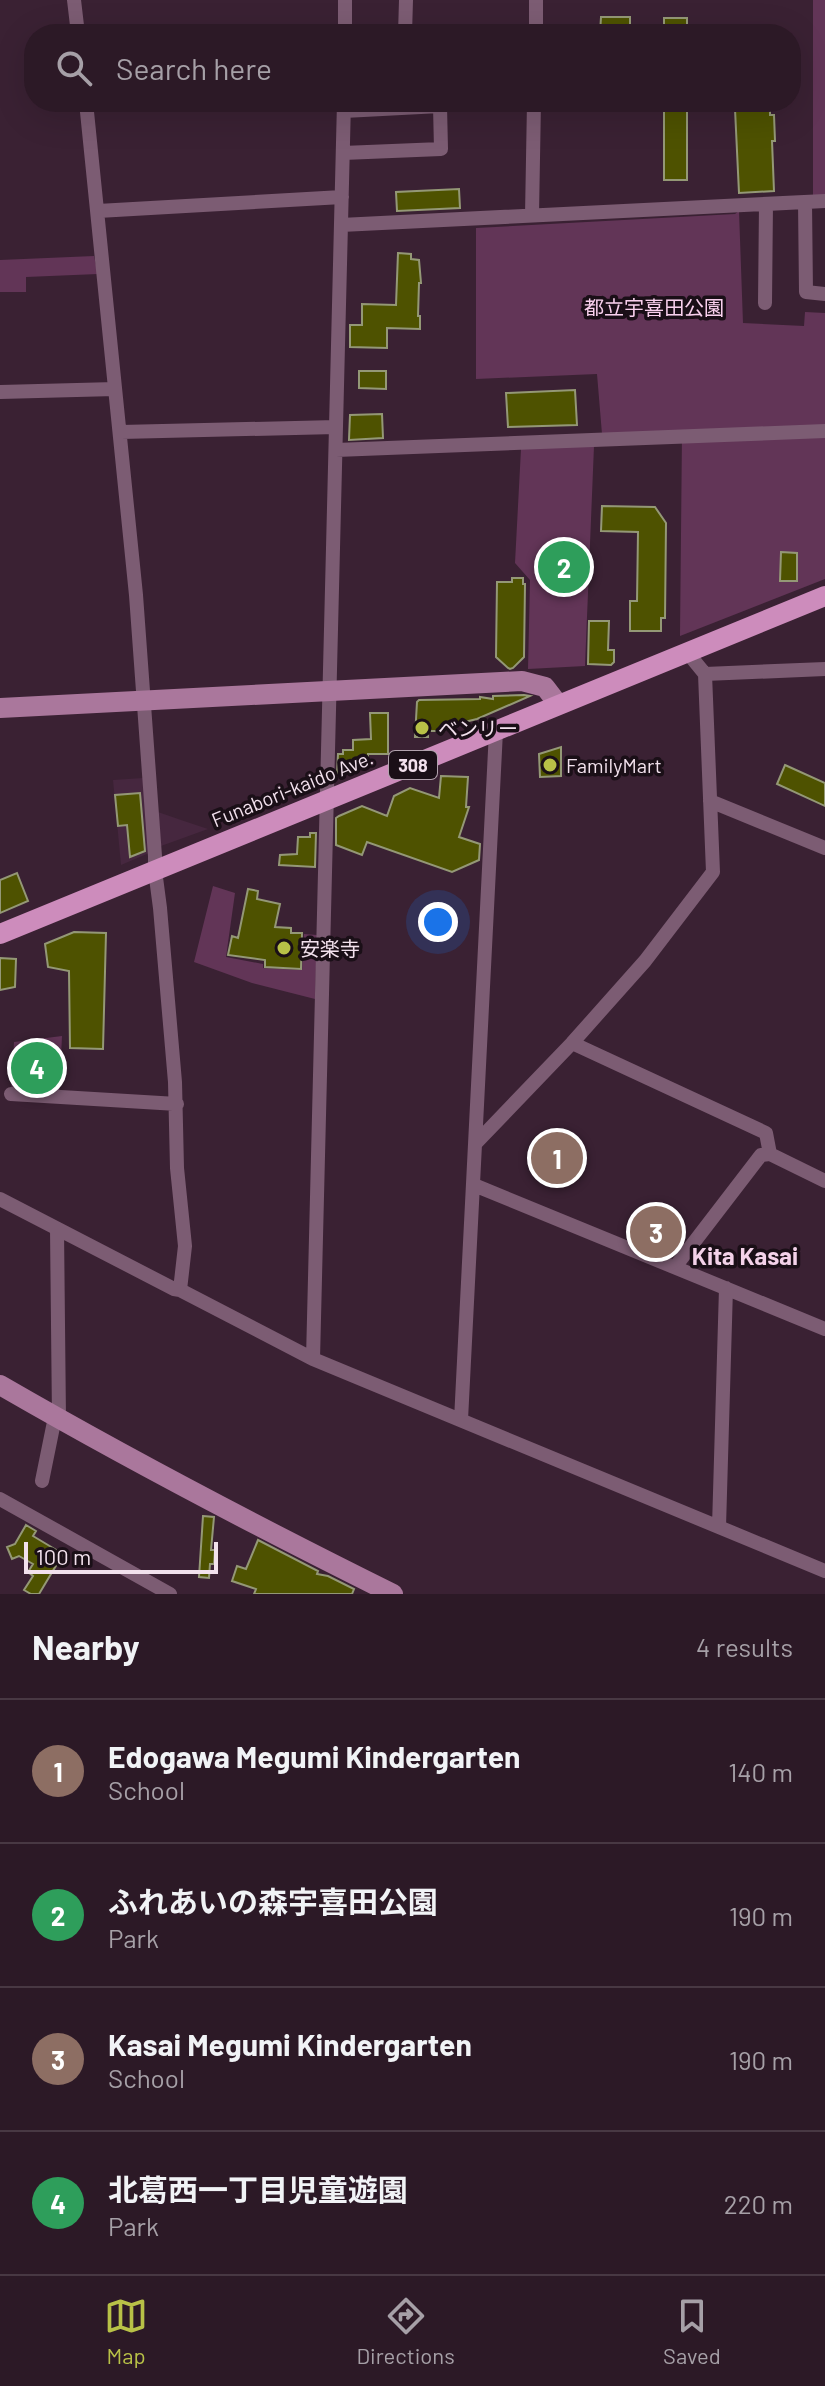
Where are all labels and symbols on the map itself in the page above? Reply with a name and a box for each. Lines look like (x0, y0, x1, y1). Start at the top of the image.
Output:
park label: 都立宇喜田公園 (584, 295, 724, 319)
pin: 2 (538, 537, 590, 597)
place label: ベンリー (438, 716, 518, 740)
marker: ベンリー (413, 719, 431, 737)
street label: Funabori-kaido Ave. (208, 745, 376, 831)
road number: 308 (389, 751, 437, 779)
place label: FamilyMart (566, 753, 662, 777)
marker: FamilyMart (541, 756, 559, 774)
your location (418, 902, 458, 942)
place label: 安楽寺 (300, 936, 360, 960)
marker: 安楽寺 (275, 939, 293, 957)
pin: 4 (11, 1038, 63, 1098)
pin: 1 (531, 1128, 583, 1188)
pin: 3 (630, 1202, 682, 1262)
district label: Kita Kasai (692, 1241, 798, 1270)
scale bar (24, 1538, 218, 1574)

